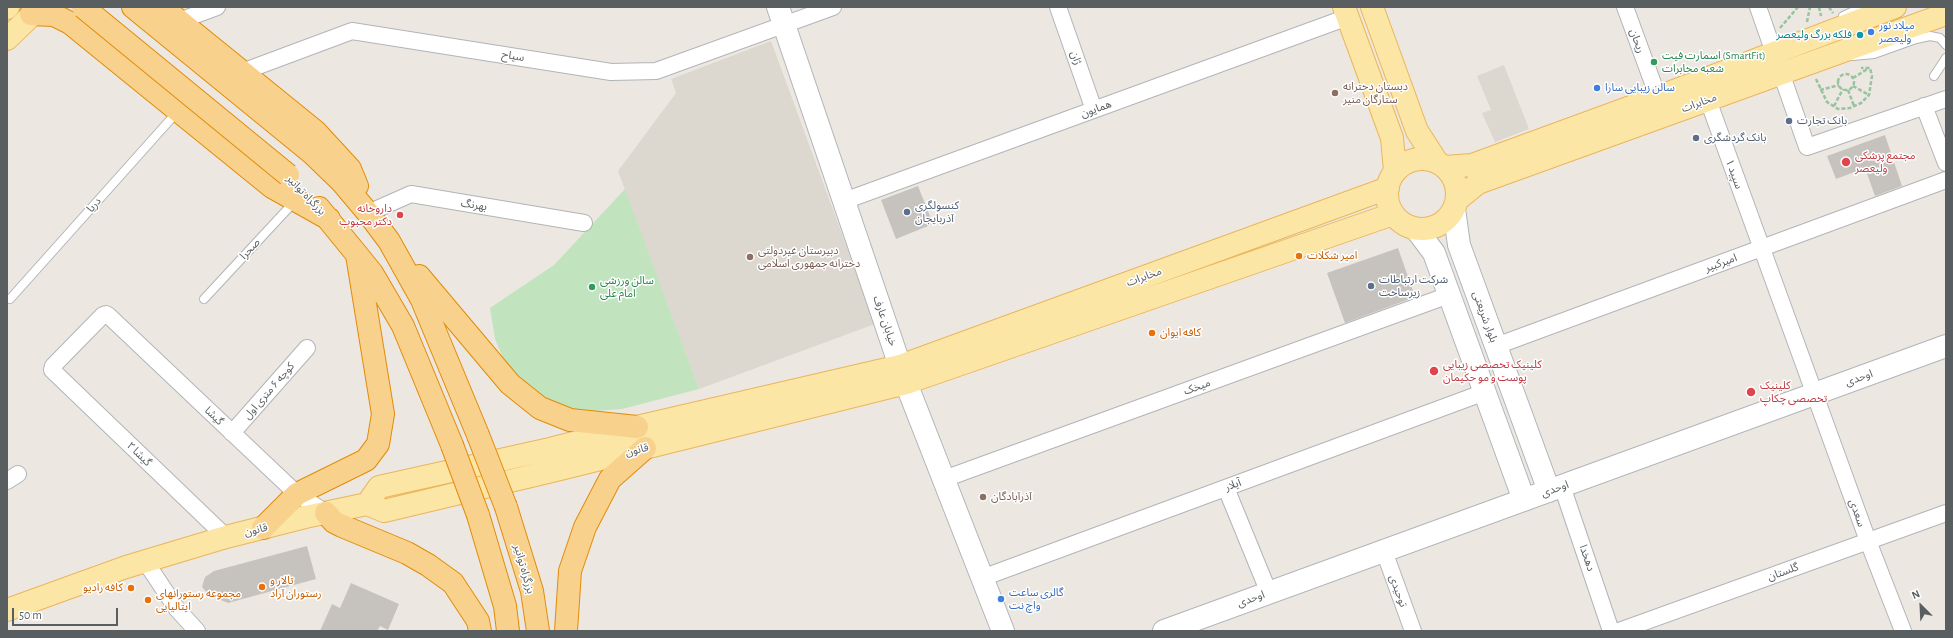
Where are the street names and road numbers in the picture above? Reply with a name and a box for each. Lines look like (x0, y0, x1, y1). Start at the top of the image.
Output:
street label: ریحان (1627, 27, 1647, 55)
street label: سیاح (501, 48, 525, 64)
street label: ژان (1067, 49, 1085, 67)
street label: مخابرات (1680, 91, 1718, 115)
street label: همایون (1079, 97, 1113, 121)
street label: سپید ۱ (1723, 157, 1745, 191)
street label: بزرگراه توانیر (284, 172, 328, 218)
street label: دریا (84, 195, 104, 215)
street label: بهرنگ (460, 196, 488, 214)
street label: صحرا (237, 236, 263, 262)
street label: امیرکبیر (1703, 251, 1739, 275)
street label: مخابرات (1125, 265, 1163, 289)
street label: بلوار شریعتى (1470, 289, 1500, 345)
street label: خیابان عارف (870, 294, 900, 348)
street label: کوچه ۶ متری اول (241, 360, 297, 422)
street label: اوحدی (1843, 367, 1875, 389)
street label: میخک (1182, 376, 1212, 398)
street label: گیشا (202, 404, 226, 428)
street label: گیشا ۲ (124, 439, 154, 469)
street label: قانون (624, 441, 650, 459)
street label: آیلار (1223, 476, 1243, 494)
street label: اوحدی (1539, 478, 1571, 500)
street label: سعدی (1846, 497, 1868, 529)
street label: قانون (243, 521, 269, 539)
street label: بزرگراه توانیر (511, 543, 537, 595)
street label: دهخدا (1576, 543, 1598, 573)
street label: گلستان (1766, 560, 1800, 584)
street label: توحیدی (1386, 573, 1410, 609)
street label: اوحدی (1235, 588, 1267, 610)

